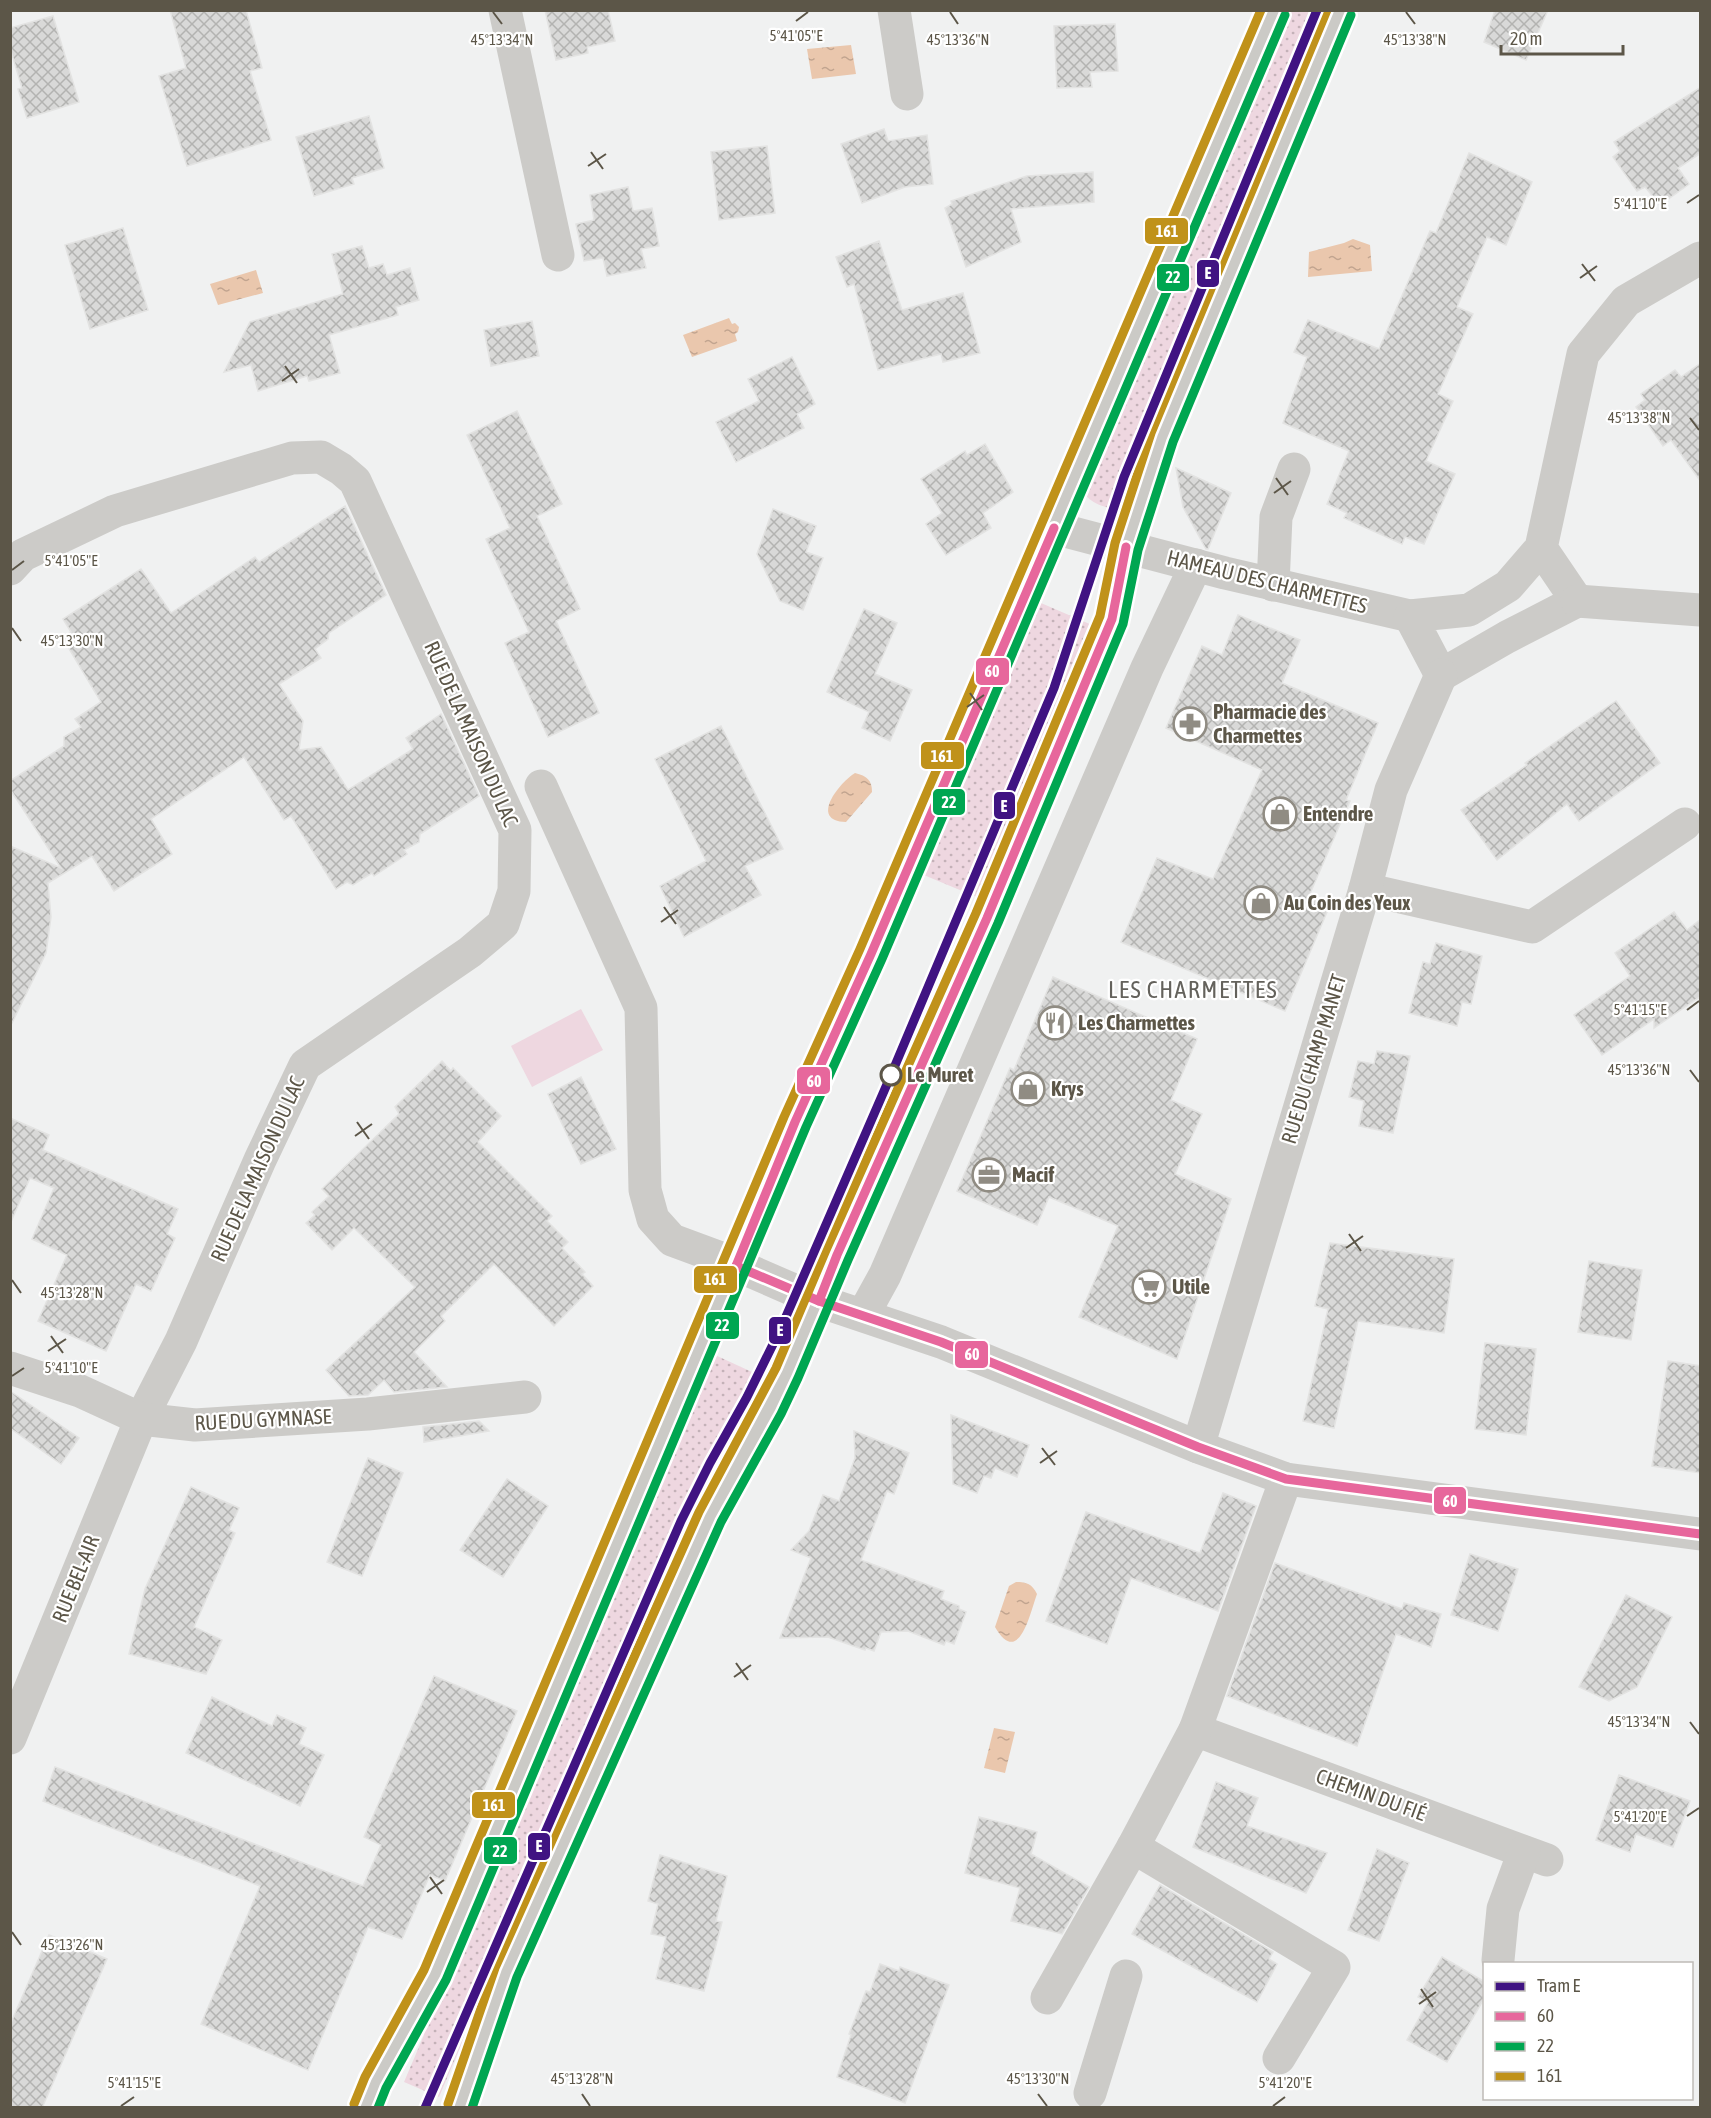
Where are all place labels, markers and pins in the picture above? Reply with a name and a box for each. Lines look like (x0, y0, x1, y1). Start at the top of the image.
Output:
place label: Pharmacie des Charmettes (1213, 699, 1327, 747)
pharmacy icon: Pharmacie des Charmettes (1172, 706, 1208, 742)
shop icon: Entendre (1262, 796, 1298, 832)
place label: Entendre (1303, 801, 1373, 825)
shop icon: Au Coin des Yeux (1243, 885, 1279, 921)
place label: Au Coin des Yeux (1283, 890, 1411, 914)
restaurant icon: Les Charmettes (1037, 1005, 1073, 1041)
place label: Les Charmettes (1078, 1010, 1196, 1034)
place label: Le Muret (907, 1062, 974, 1086)
marker: Le Muret (880, 1064, 902, 1086)
shop icon: Krys (1010, 1071, 1046, 1107)
place label: Krys (1051, 1076, 1084, 1100)
office icon: Macif (971, 1157, 1007, 1193)
place label: Macif (1012, 1162, 1054, 1186)
supermarket icon: Utile (1131, 1269, 1167, 1305)
place label: Utile (1172, 1274, 1210, 1298)

